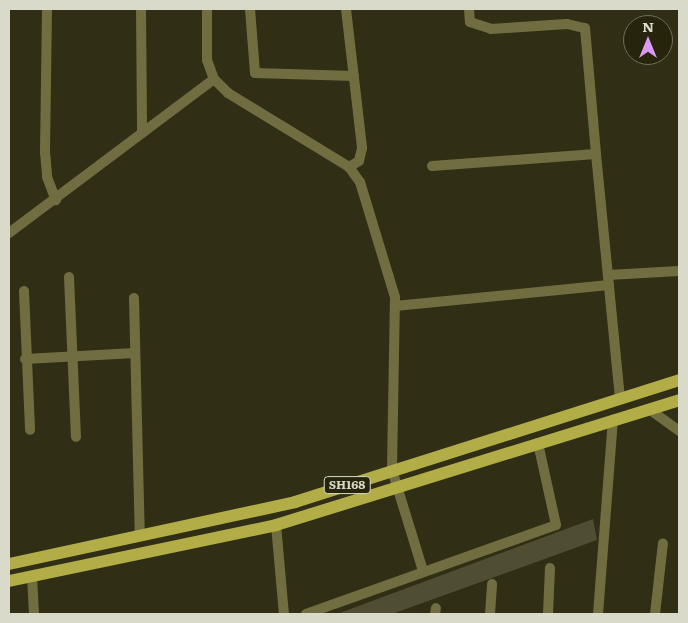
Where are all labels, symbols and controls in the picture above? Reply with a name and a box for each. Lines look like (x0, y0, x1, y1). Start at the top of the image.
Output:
north arrow (623, 15, 673, 65)
text: N (642, 16, 654, 36)
road number: SH168 (323, 476, 371, 494)

